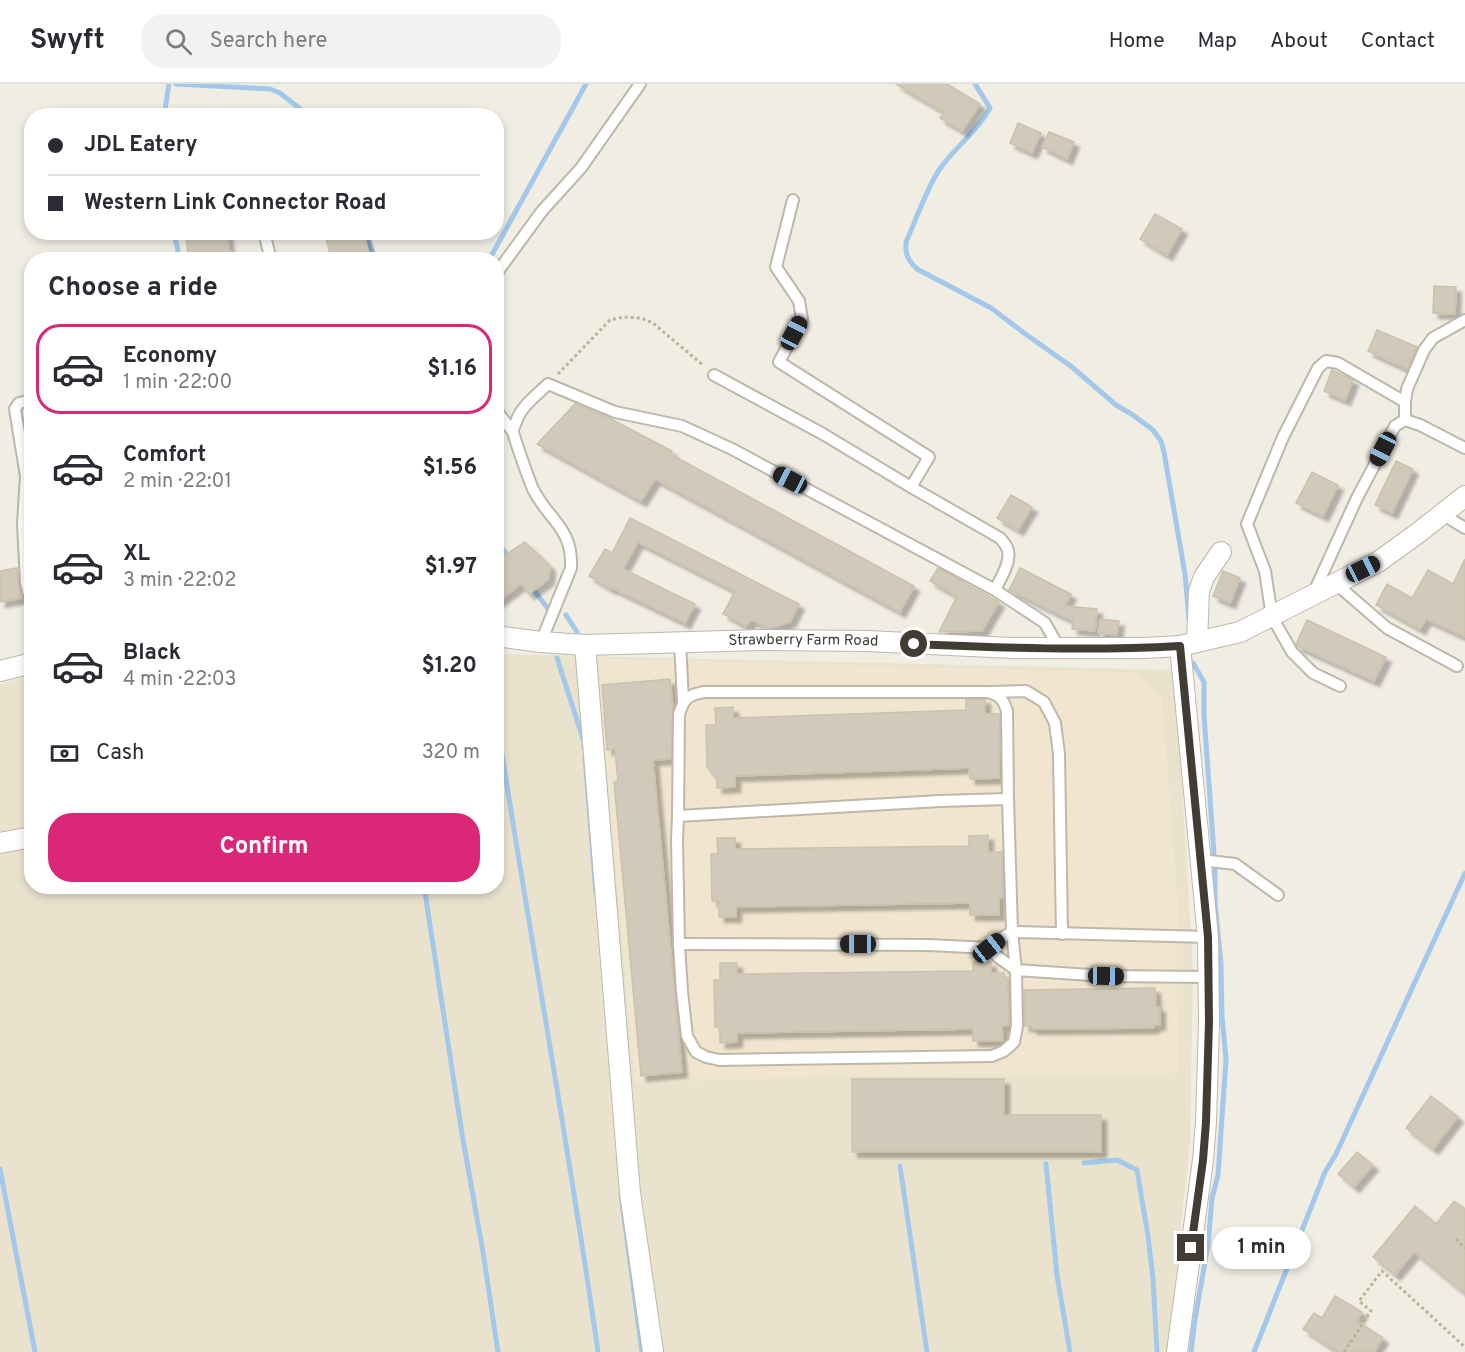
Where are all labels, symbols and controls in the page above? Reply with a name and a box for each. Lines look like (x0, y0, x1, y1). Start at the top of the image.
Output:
search box (141, 14, 561, 68)
text: Swyft (30, 23, 105, 59)
icon: search (162, 25, 195, 58)
text: Search here (210, 28, 327, 55)
text: Home (1109, 28, 1165, 55)
text: Map (1198, 28, 1237, 55)
text: About (1270, 28, 1328, 55)
text: Contact (1361, 28, 1435, 55)
text: JDL Eatery (84, 132, 198, 159)
text: Western Link Connector Road (84, 190, 387, 217)
text: Choose a ride (48, 271, 218, 305)
car (778, 313, 810, 353)
icon: car (51, 342, 105, 396)
text: Economy (123, 343, 217, 370)
text: $1.16 (427, 356, 477, 383)
text: 1 min · 22:00 (123, 370, 232, 396)
car (1367, 429, 1399, 469)
icon: car (51, 441, 105, 495)
text: Comfort (123, 442, 206, 469)
text: $1.56 (423, 455, 477, 482)
car (770, 464, 810, 496)
text: 2 min · 22:01 (123, 469, 232, 495)
icon: car (51, 540, 105, 594)
text: XL (123, 541, 150, 568)
car (1343, 553, 1383, 585)
text: $1.97 (425, 554, 477, 581)
text: 3 min · 22:02 (123, 568, 236, 594)
street label: Strawberry Farm Road (728, 630, 879, 651)
route start (900, 630, 927, 657)
icon: car (51, 639, 105, 693)
text: Black (123, 640, 181, 667)
text: $1.20 (422, 653, 477, 680)
text: 4 min · 22:03 (123, 667, 237, 693)
icon: cash (48, 737, 81, 770)
text: Cash (96, 740, 145, 767)
text: 320 m (422, 740, 480, 766)
button: Confirm (48, 813, 480, 882)
car (969, 930, 1009, 966)
car (840, 935, 876, 953)
car (1088, 967, 1124, 985)
callout: 1 min (1212, 1227, 1311, 1269)
route end (1177, 1234, 1204, 1261)
text: 1 min (1237, 1235, 1286, 1261)

